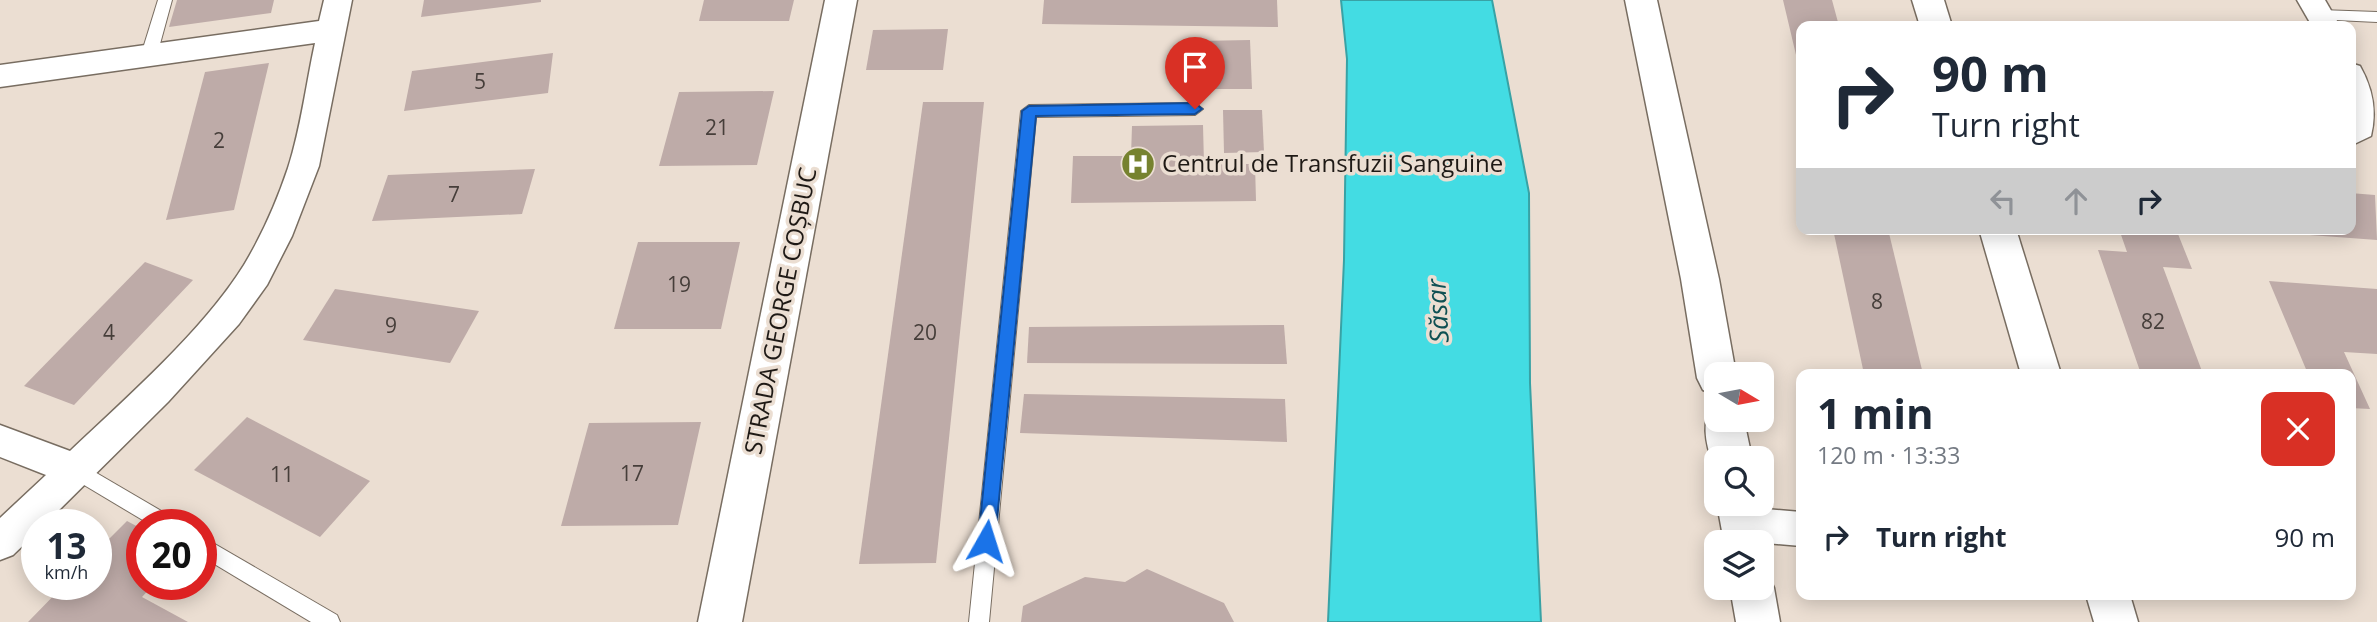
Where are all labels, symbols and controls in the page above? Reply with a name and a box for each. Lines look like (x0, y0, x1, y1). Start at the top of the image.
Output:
pin (1165, 37, 1225, 109)
text: 90 m (1932, 40, 2049, 106)
icon: arrive (1176, 48, 1214, 86)
icon: right (1817, 49, 1908, 140)
house number: 5 (474, 67, 486, 95)
text: Turn right (1932, 103, 2080, 146)
house number: 21 (705, 113, 729, 141)
house number: 2 (213, 126, 225, 154)
hospital icon: Centrul de Transfuzii Sanguine (1119, 145, 1157, 183)
place label: Centrul de Transfuzii Sanguine (1162, 146, 1503, 179)
street label: STRADA GEORGE COȘBUC (736, 164, 824, 457)
house number: 7 (448, 180, 460, 208)
icon: left (1984, 182, 2022, 220)
icon: ahead (2057, 182, 2095, 220)
icon: right (2130, 182, 2168, 220)
house number: 19 (667, 270, 691, 298)
water label: Săsar (1417, 276, 1457, 344)
house number: 8 (1871, 287, 1883, 315)
house number: 82 (2141, 307, 2165, 335)
house number: 9 (385, 311, 397, 339)
house number: 4 (103, 318, 115, 346)
house number: 20 (913, 318, 937, 346)
north arrow (1704, 362, 1774, 432)
map controls (1704, 362, 1774, 600)
text: 1 min (1817, 384, 1934, 441)
button: close (2261, 392, 2335, 466)
text: 120 m · 13:33 (1817, 439, 1960, 471)
button: search (1704, 446, 1774, 516)
house number: 17 (620, 459, 644, 487)
house number: 11 (270, 460, 294, 488)
position arrow (949, 504, 1023, 578)
speed limit sign: 20 (126, 509, 217, 600)
icon: right (1817, 518, 1855, 556)
text: Turn right (1876, 519, 2007, 555)
text: 90 m (2274, 519, 2335, 555)
text: 13 (46, 522, 87, 569)
button: layers (1704, 530, 1774, 600)
text: km/h (45, 560, 88, 584)

